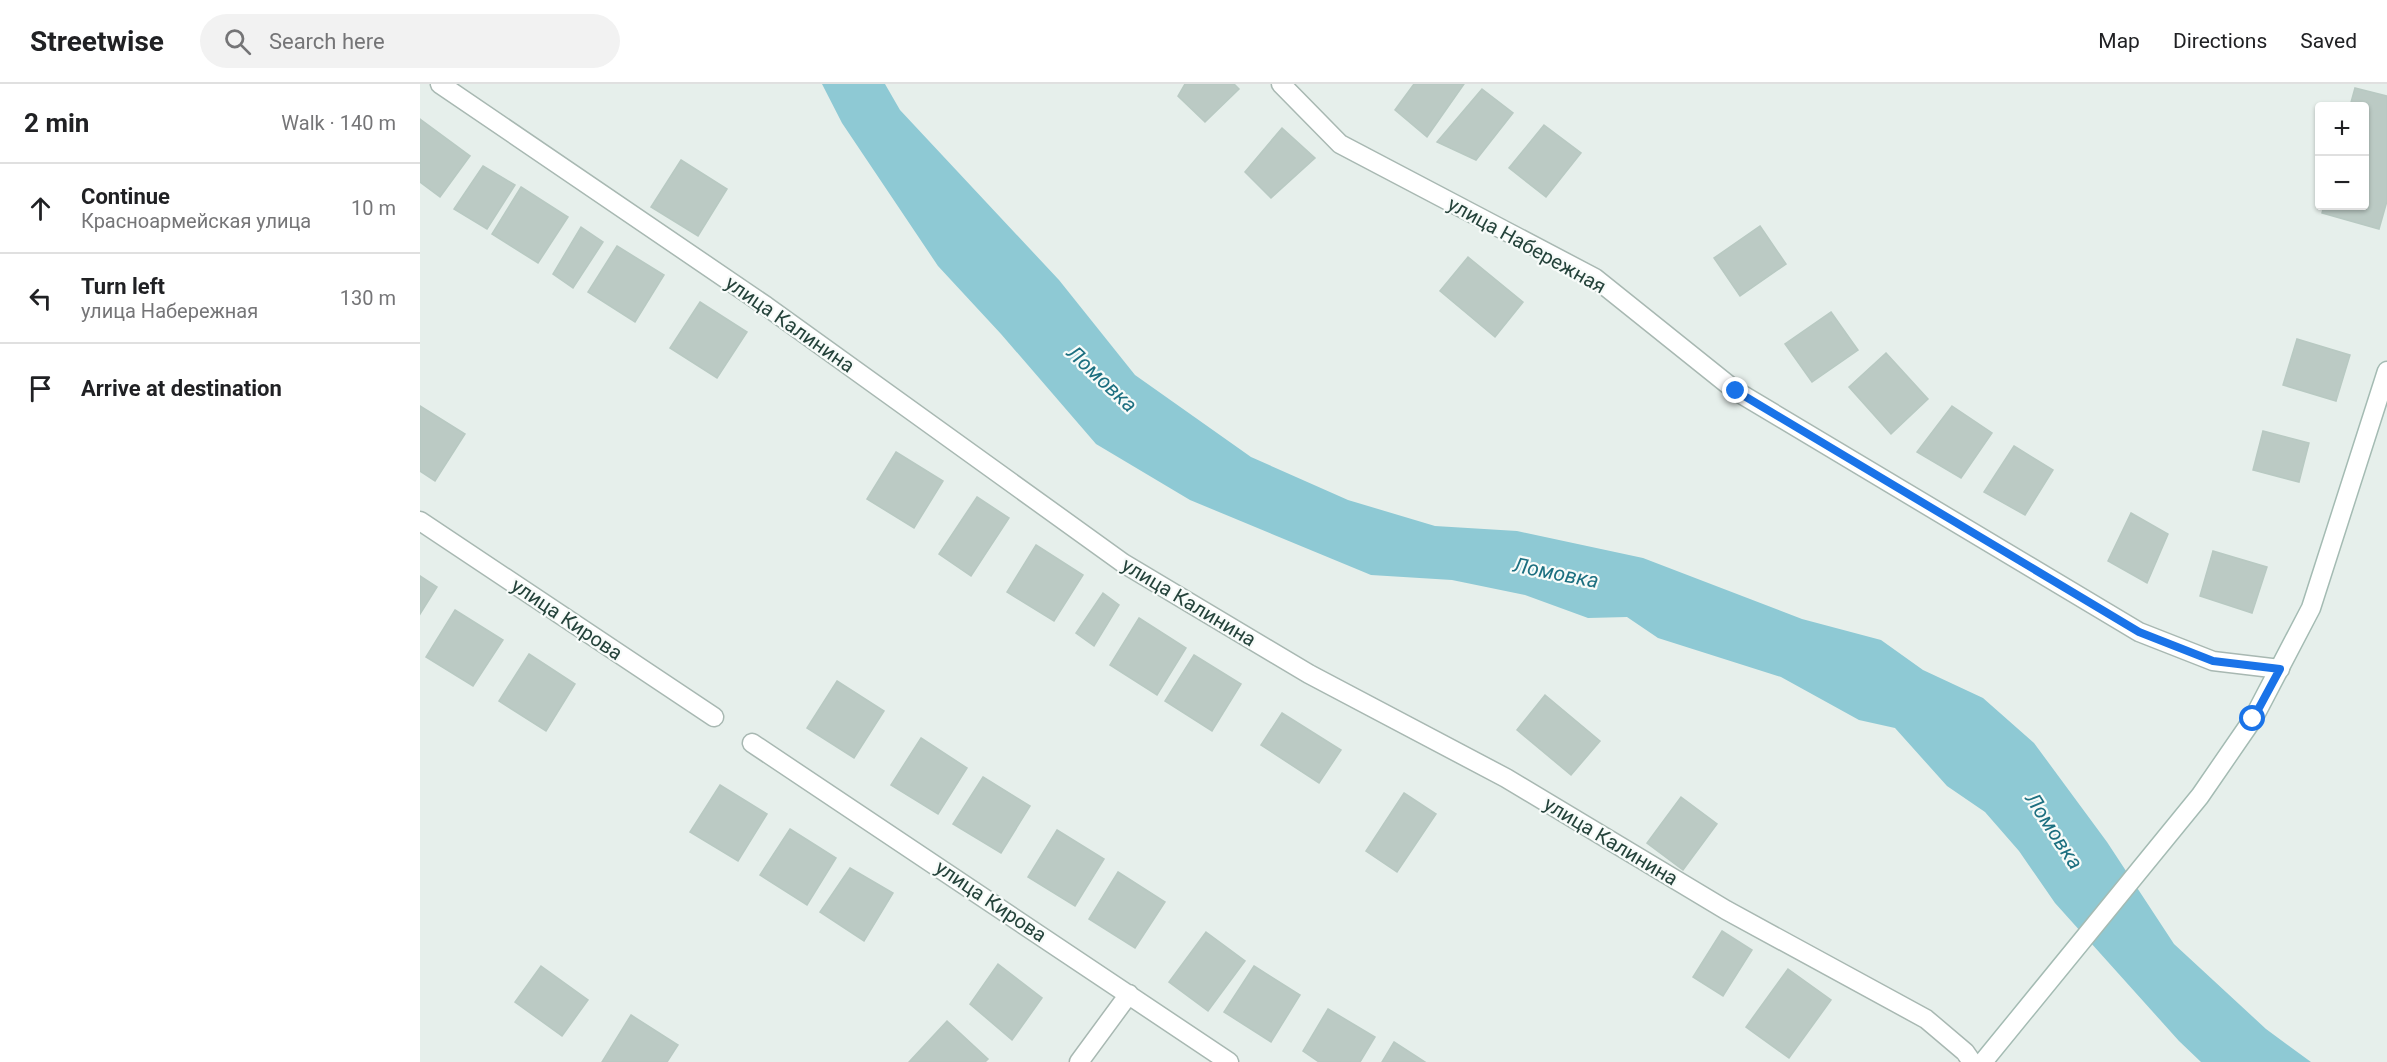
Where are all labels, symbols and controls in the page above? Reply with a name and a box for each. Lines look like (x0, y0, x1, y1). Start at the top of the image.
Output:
search box (200, 14, 620, 68)
text: Streetwise (30, 25, 164, 58)
icon: search (221, 25, 254, 58)
text: Search here (269, 29, 385, 54)
text: Map (2098, 29, 2140, 53)
text: Directions (2173, 29, 2267, 53)
text: Saved (2300, 29, 2357, 53)
map controls (2315, 102, 2369, 210)
button: + (2315, 102, 2369, 156)
text: 2 min (24, 108, 89, 138)
text: Walk · 140 m (281, 111, 396, 135)
button: − (2315, 156, 2369, 210)
text: Continue (81, 184, 170, 209)
icon: ahead (24, 192, 57, 225)
street label: улица Набережная (1444, 192, 1610, 298)
text: 10 m (351, 196, 396, 220)
text: Красноармейская улица (81, 209, 311, 233)
street label: улица Калинина (721, 271, 859, 377)
text: Turn left (81, 274, 165, 299)
icon: left (24, 282, 57, 315)
text: 130 m (340, 286, 396, 310)
text: улица Набережная (81, 299, 258, 323)
water label: Ломовка (1061, 340, 1142, 417)
icon: arrive (24, 372, 57, 405)
text: Arrive at destination (81, 376, 282, 401)
route end (1722, 377, 1748, 403)
street label: улица Калинина (1118, 553, 1260, 651)
water label: Ломовка (1510, 553, 1601, 593)
street label: улица Кирова (507, 573, 627, 665)
route start (2239, 705, 2265, 731)
water label: Ломовка (2020, 787, 2088, 874)
street label: улица Калинина (1540, 792, 1682, 890)
street label: улица Кирова (931, 855, 1051, 947)

